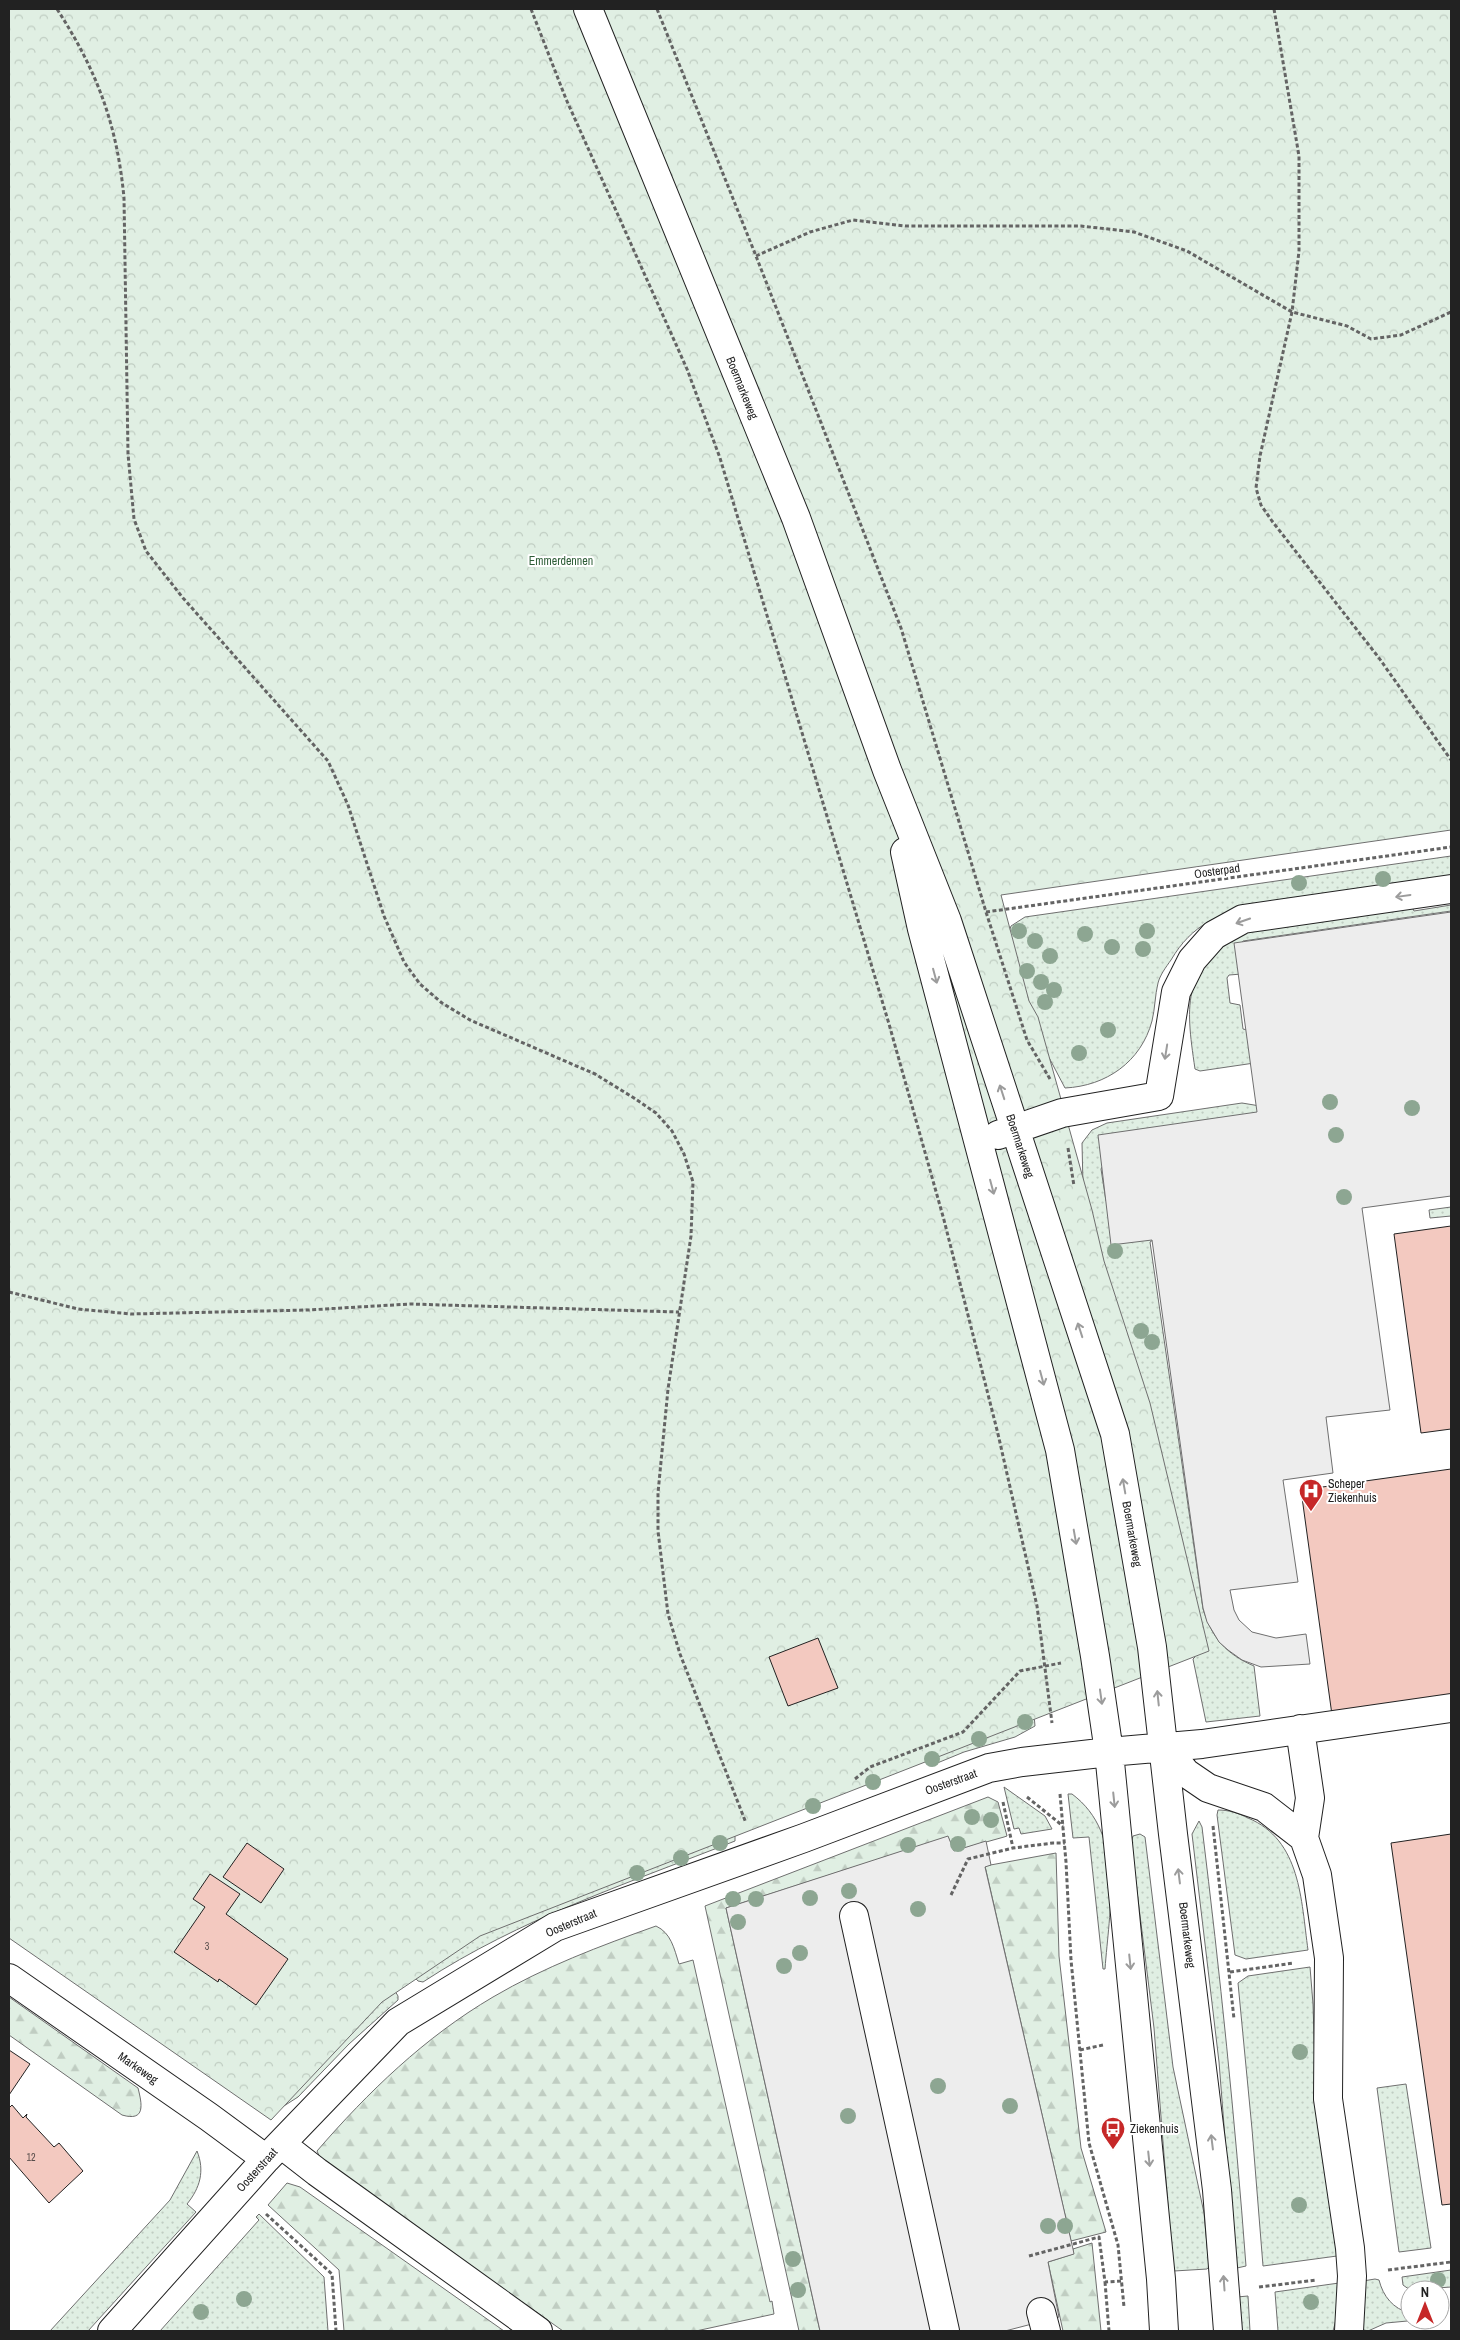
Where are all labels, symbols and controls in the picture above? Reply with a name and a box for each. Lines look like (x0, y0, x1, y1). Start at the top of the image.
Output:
street label: Boermarkeweg (722, 354, 762, 422)
park label: Emmerdennen (529, 553, 593, 569)
street label: Oosterpad (1193, 860, 1241, 882)
one-way arrow (1395, 891, 1411, 901)
one-way arrow (1236, 917, 1251, 926)
one-way arrow (931, 968, 940, 984)
one-way arrow (1161, 1044, 1171, 1060)
one-way arrow (997, 1085, 1006, 1100)
street label: Boermarkeweg (1002, 1112, 1038, 1180)
one-way arrow (987, 1179, 997, 1195)
one-way arrow (1075, 1322, 1084, 1338)
one-way arrow (1037, 1370, 1047, 1386)
place label: Scheper Ziekenhuis (1328, 1476, 1377, 1506)
one-way arrow (1118, 1478, 1128, 1494)
hospital icon: Scheper Ziekenhuis (1298, 1478, 1324, 1512)
street label: Boermarkeweg (1118, 1500, 1146, 1568)
one-way arrow (1071, 1529, 1081, 1545)
one-way arrow (1096, 1689, 1106, 1705)
one-way arrow (1153, 1690, 1163, 1706)
street label: Oosterstraat (923, 1765, 979, 1799)
one-way arrow (1109, 1792, 1119, 1808)
one-way arrow (1174, 1869, 1184, 1885)
street label: Boermarkeweg (1175, 1901, 1199, 1969)
street label: Oosterstraat (543, 1905, 599, 1941)
house number: 3 (205, 1940, 210, 1953)
one-way arrow (1125, 1954, 1135, 1970)
street label: Markeweg (115, 2048, 162, 2088)
bus stop icon: Ziekenhuis (1100, 2116, 1126, 2150)
place label: Ziekenhuis (1130, 2121, 1179, 2137)
one-way arrow (1207, 2134, 1217, 2150)
street label: Oosterstraat (233, 2144, 281, 2195)
one-way arrow (1144, 2150, 1154, 2166)
house number: 12 (26, 2151, 36, 2164)
one-way arrow (1220, 2275, 1229, 2291)
north arrow (1400, 2280, 1450, 2330)
text: N (1421, 2283, 1429, 2301)

